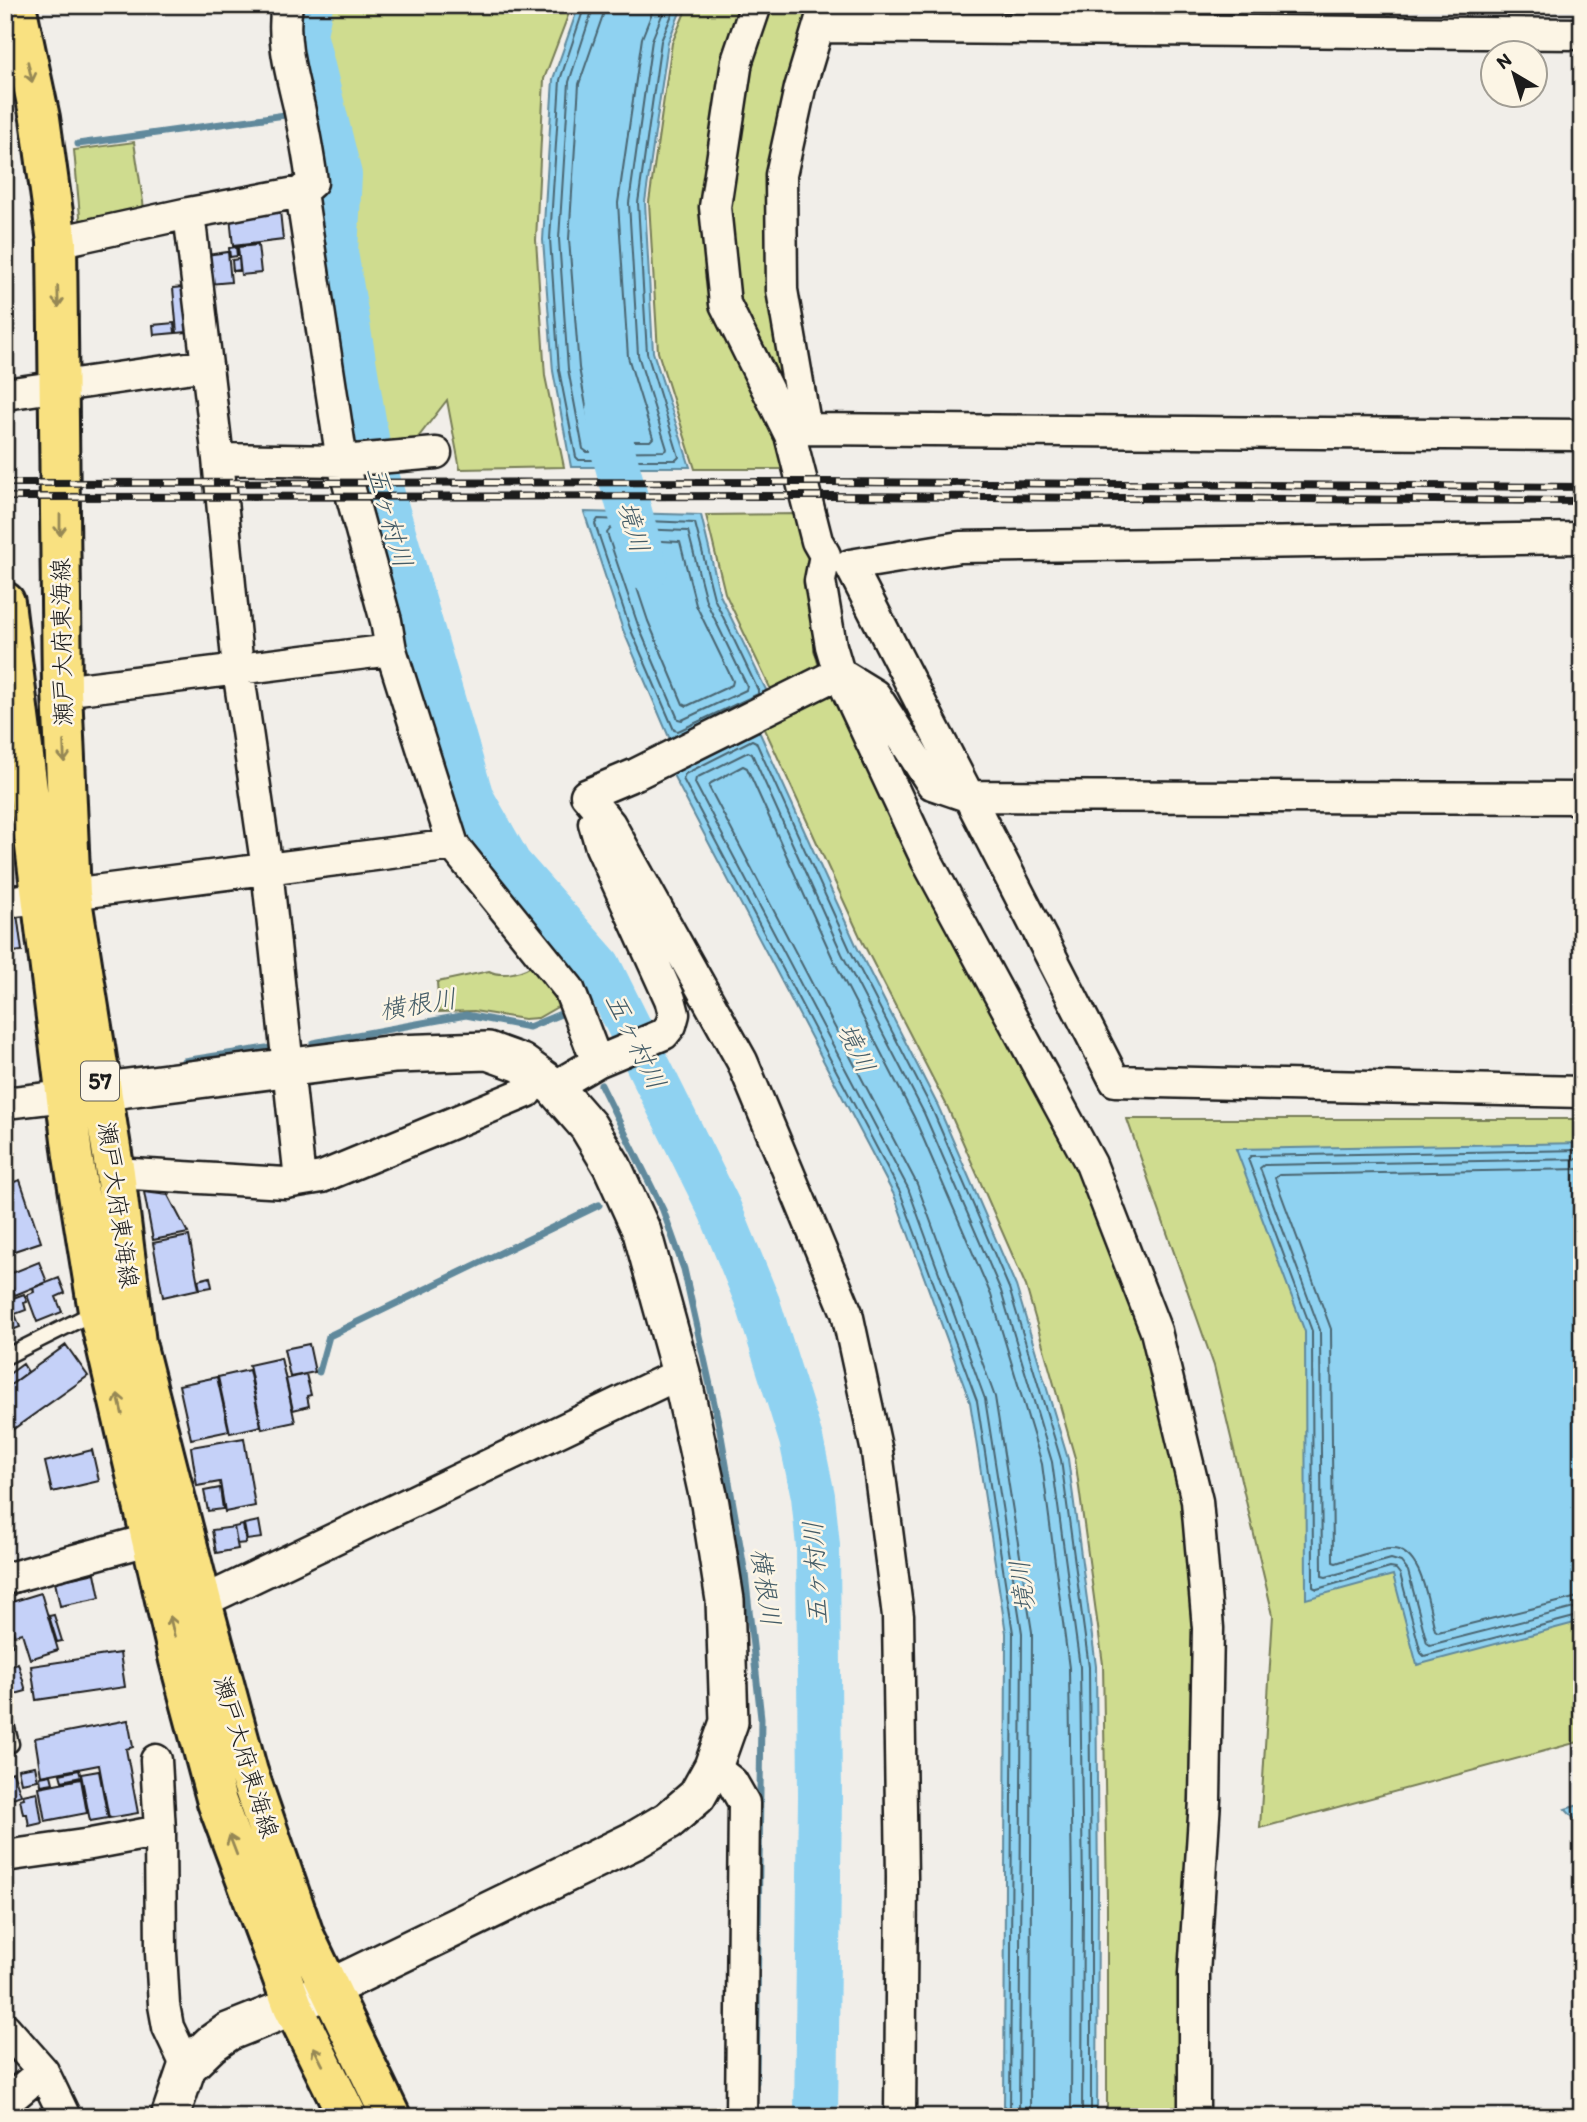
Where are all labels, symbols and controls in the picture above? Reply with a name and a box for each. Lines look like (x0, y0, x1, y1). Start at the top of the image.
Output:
north arrow (1478, 38, 1548, 108)
text: N (1492, 48, 1516, 74)
one-way arrow (24, 60, 38, 83)
one-way arrow (52, 285, 65, 308)
water label: 五ヶ村川 (360, 463, 420, 571)
water label: 境川 (611, 498, 657, 556)
one-way arrow (54, 513, 67, 536)
street label: 瀬戸大府東海線 (46, 558, 77, 726)
one-way arrow (58, 740, 71, 763)
water label: 横根川 (377, 982, 459, 1026)
water label: 五ヶ村川 (599, 987, 673, 1095)
water label: 境川 (832, 1018, 882, 1078)
road number: 57 (81, 1062, 119, 1100)
street label: 瀬戸大府東海線 (92, 1120, 145, 1290)
one-way arrow (113, 1393, 126, 1416)
water label: 五ヶ村川 (796, 1520, 834, 1626)
water label: 横根川 (745, 1546, 787, 1628)
water label: 境川 (1003, 1558, 1041, 1614)
one-way arrow (164, 1615, 178, 1638)
street label: 瀬戸大府東海線 (208, 1672, 285, 1841)
one-way arrow (226, 1834, 239, 1856)
one-way arrow (311, 2046, 325, 2066)

